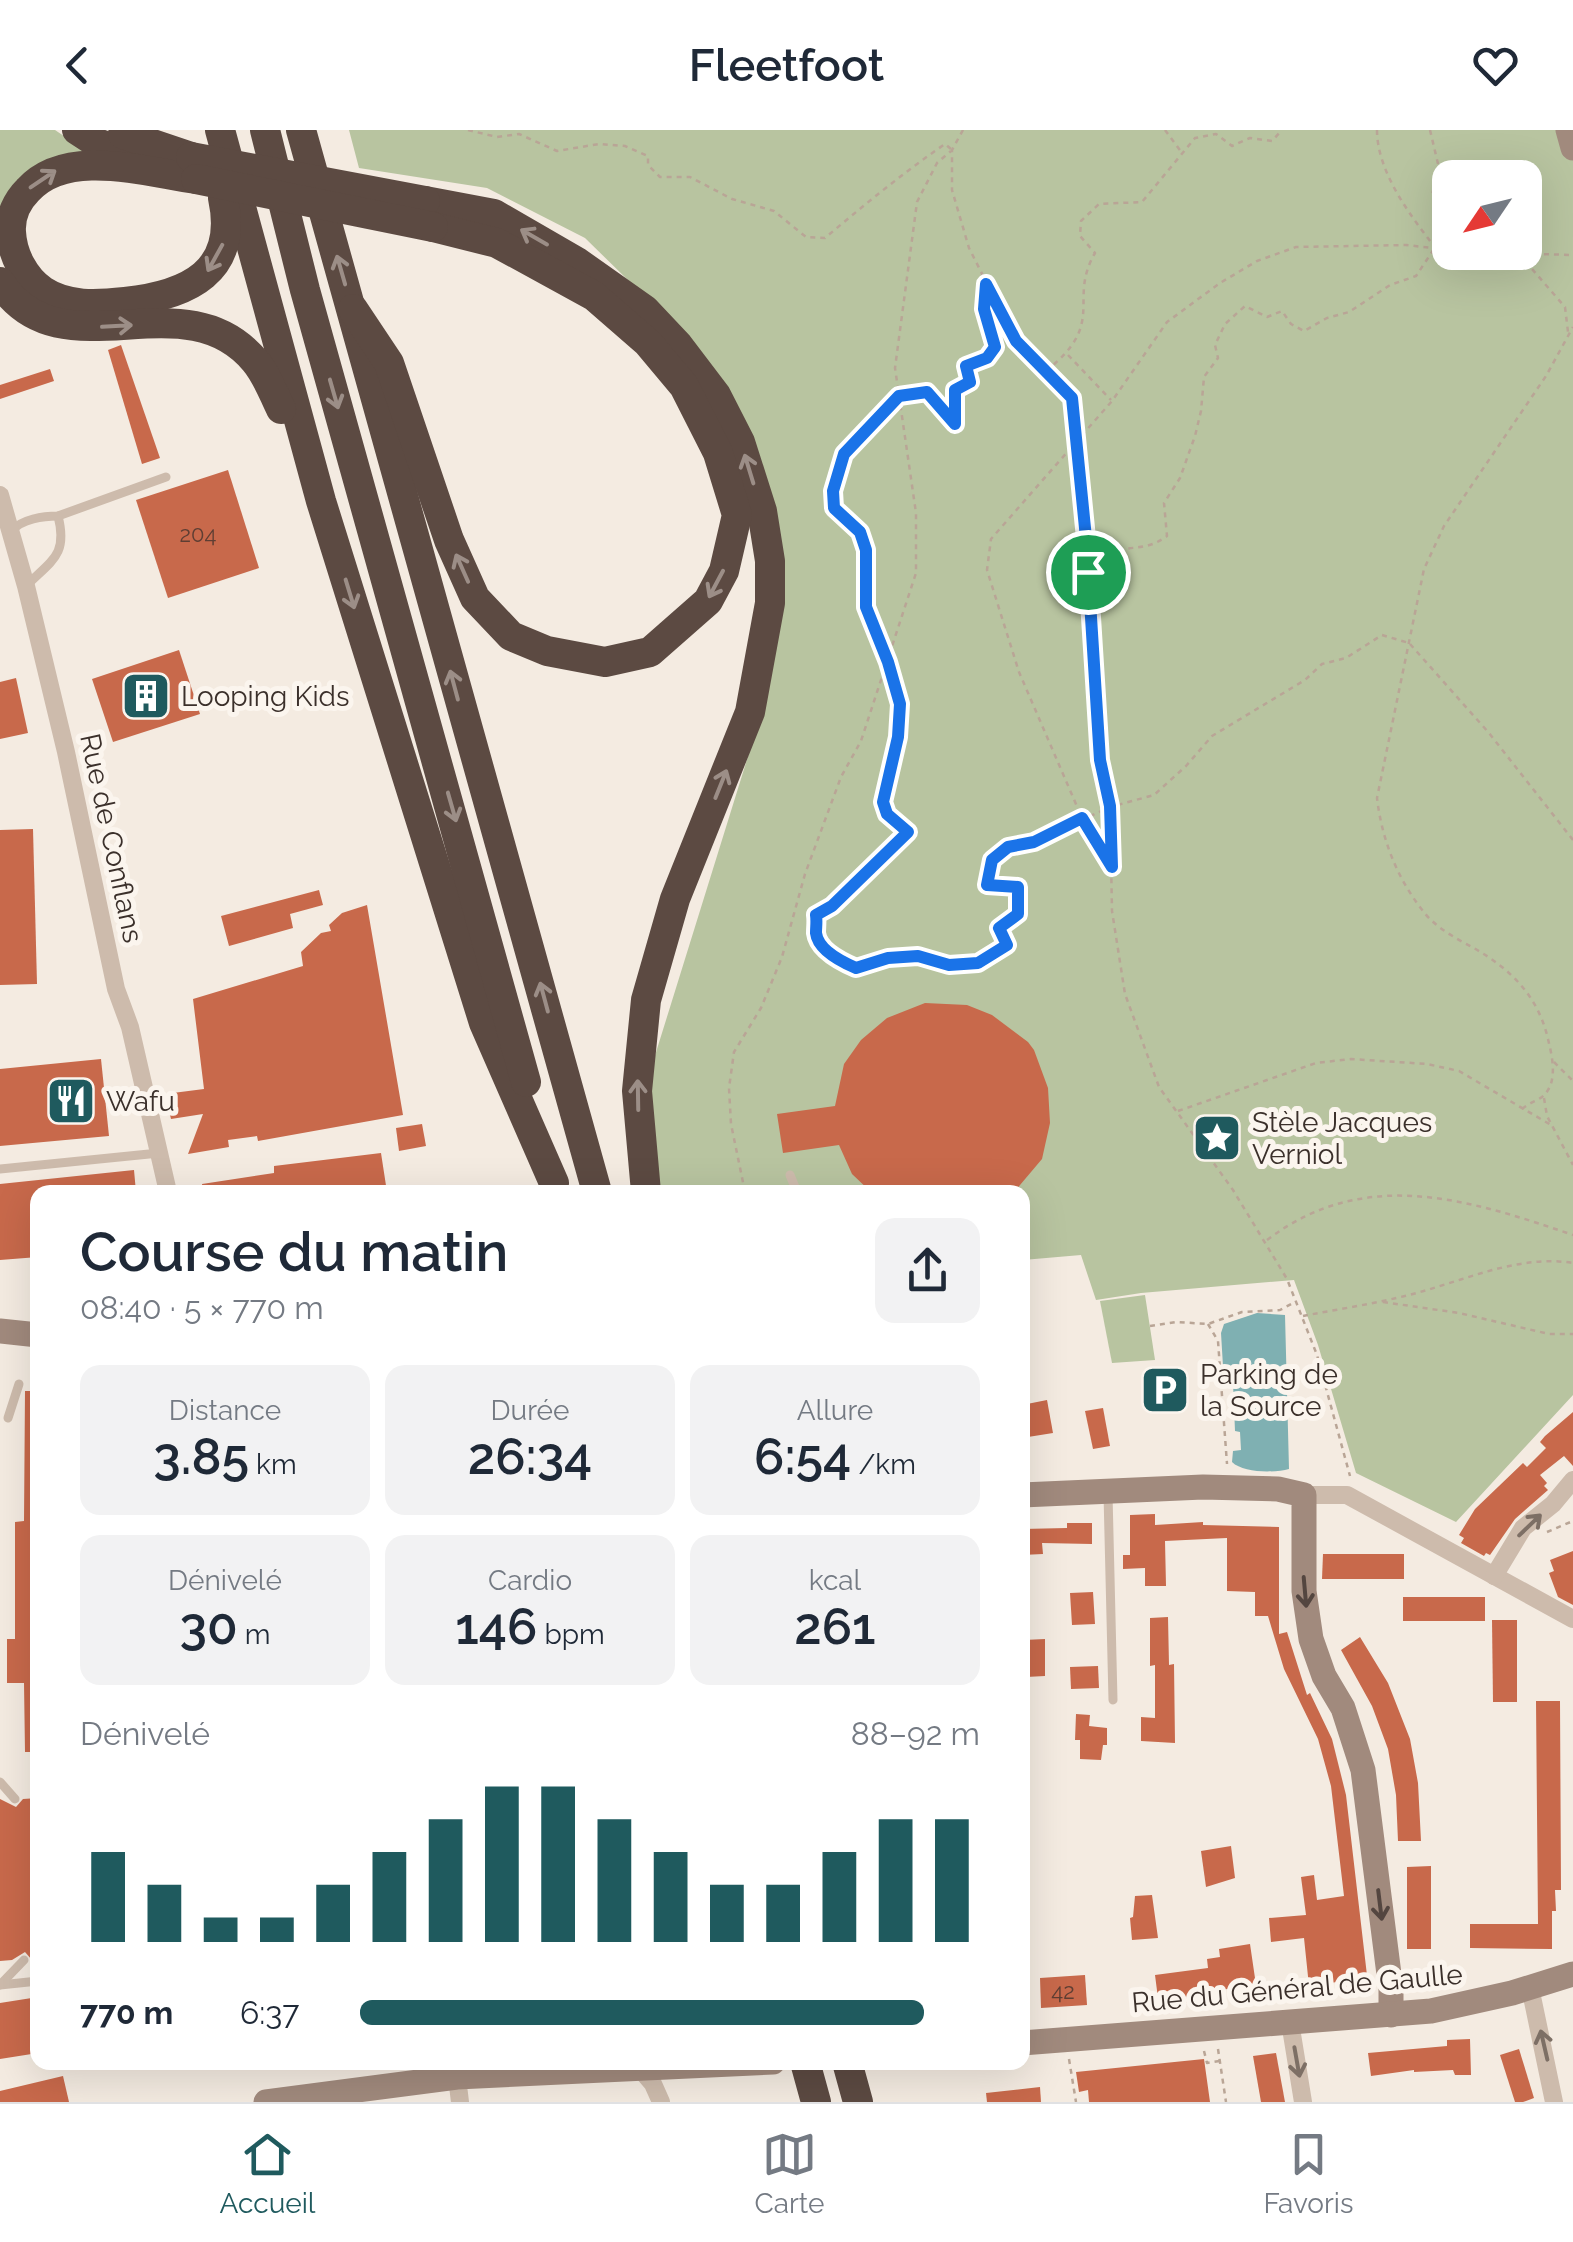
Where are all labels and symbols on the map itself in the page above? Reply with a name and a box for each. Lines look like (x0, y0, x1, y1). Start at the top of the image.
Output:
north arrow (1432, 160, 1542, 270)
one-way arrow (28, 169, 56, 190)
one-way arrow (520, 227, 549, 247)
one-way arrow (204, 243, 224, 272)
one-way arrow (331, 255, 349, 286)
one-way arrow (101, 316, 133, 335)
one-way arrow (326, 377, 344, 409)
one-way arrow (739, 454, 757, 485)
house number: 204 (180, 521, 216, 547)
pin (1046, 530, 1131, 615)
one-way arrow (452, 553, 470, 584)
one-way arrow (706, 569, 725, 599)
one-way arrow (343, 577, 361, 609)
building icon: Looping Kids (120, 670, 172, 722)
one-way arrow (444, 670, 463, 701)
place label: Looping Kids (181, 680, 350, 713)
street label: Rue de Conflans (73, 731, 150, 946)
one-way arrow (714, 769, 732, 800)
one-way arrow (443, 791, 462, 822)
one-way arrow (533, 982, 552, 1013)
restaurant icon: Wafu (45, 1075, 97, 1127)
one-way arrow (629, 1080, 648, 1112)
place label: Wafu (106, 1085, 175, 1118)
place label: Stèle Jacques Verniol (1252, 1106, 1432, 1171)
place icon: Stèle Jacques Verniol (1191, 1112, 1243, 1164)
place label: Parking de la Source (1200, 1358, 1338, 1423)
parking icon: Parking de la Source (1139, 1364, 1191, 1416)
one-way arrow (1517, 1513, 1541, 1537)
one-way arrow (1296, 1576, 1315, 1608)
one-way arrow (1372, 1889, 1390, 1921)
street label: Rue du Général de Gaulle (1130, 1958, 1464, 2019)
house number: 42 (1051, 1978, 1075, 2004)
one-way arrow (1533, 2030, 1552, 2062)
one-way arrow (1288, 2045, 1306, 2078)

